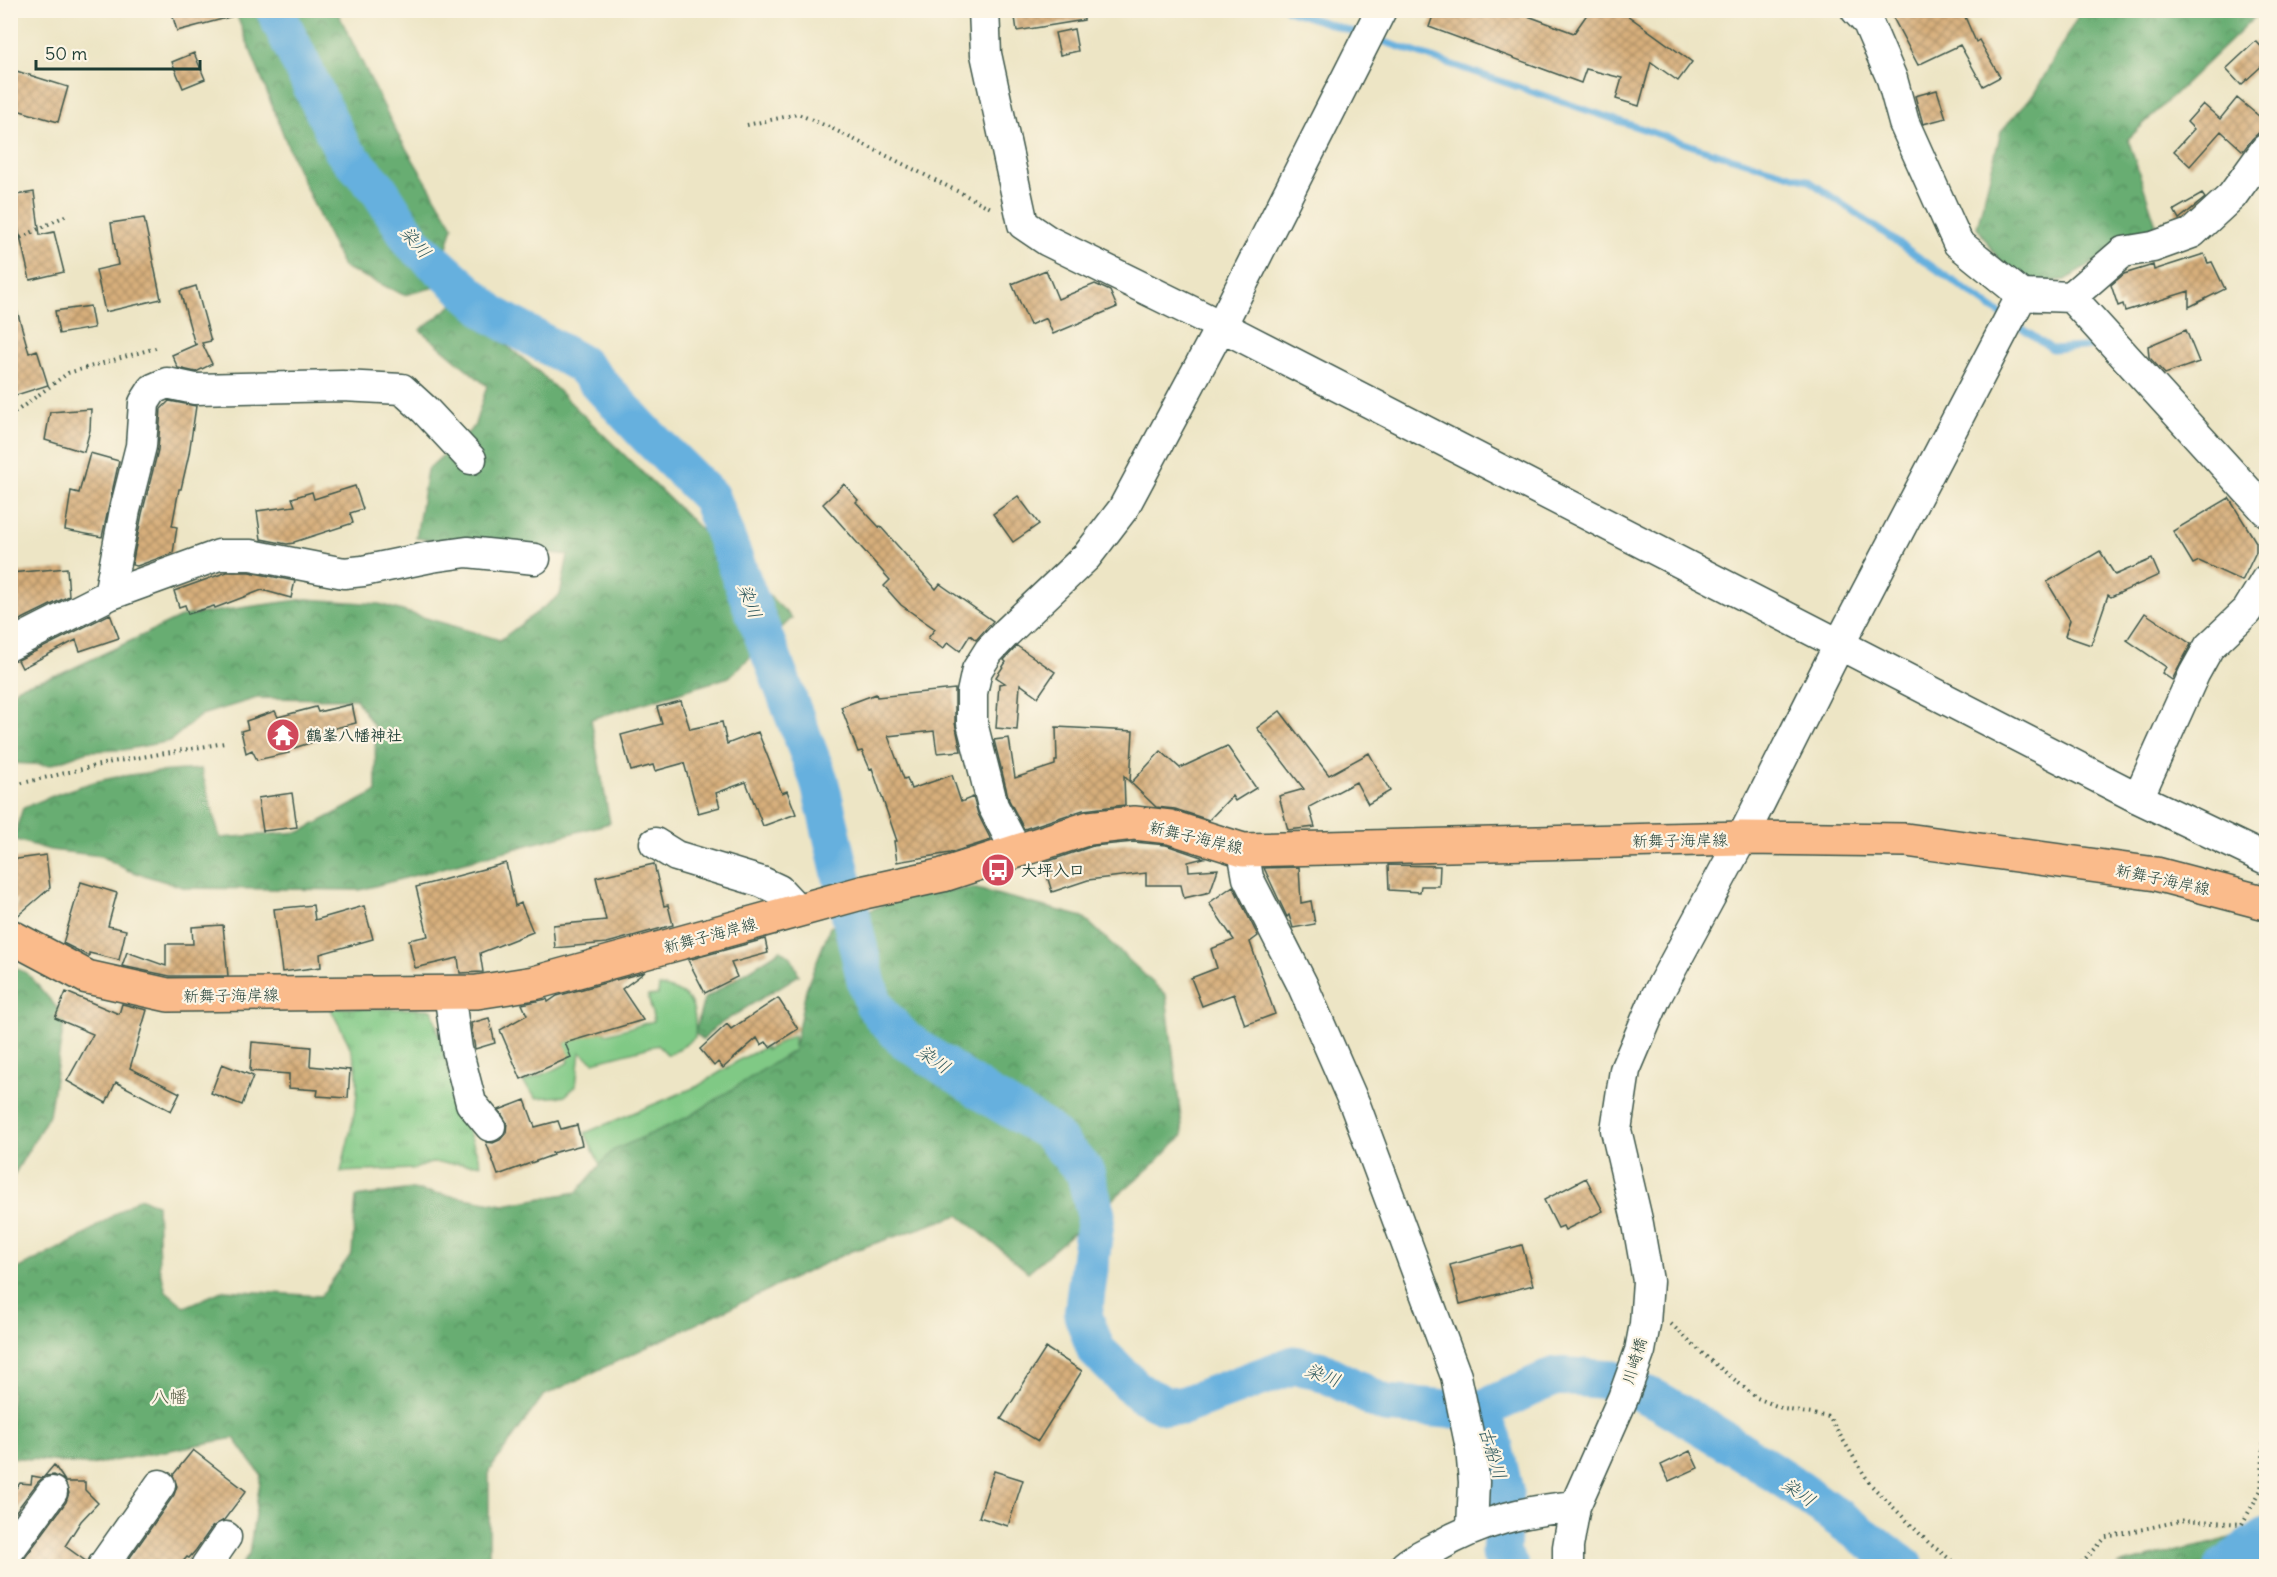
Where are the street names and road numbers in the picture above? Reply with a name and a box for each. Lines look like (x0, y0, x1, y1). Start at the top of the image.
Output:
street label: 新舞子海岸線 (1147, 816, 1245, 858)
street label: 新舞子海岸線 (1632, 829, 1728, 851)
street label: 新舞子海岸線 (2114, 859, 2212, 899)
street label: 新舞子海岸線 (661, 913, 759, 957)
street label: 新舞子海岸線 (183, 984, 279, 1006)
street label: 川崎橋 (1617, 1335, 1651, 1387)

